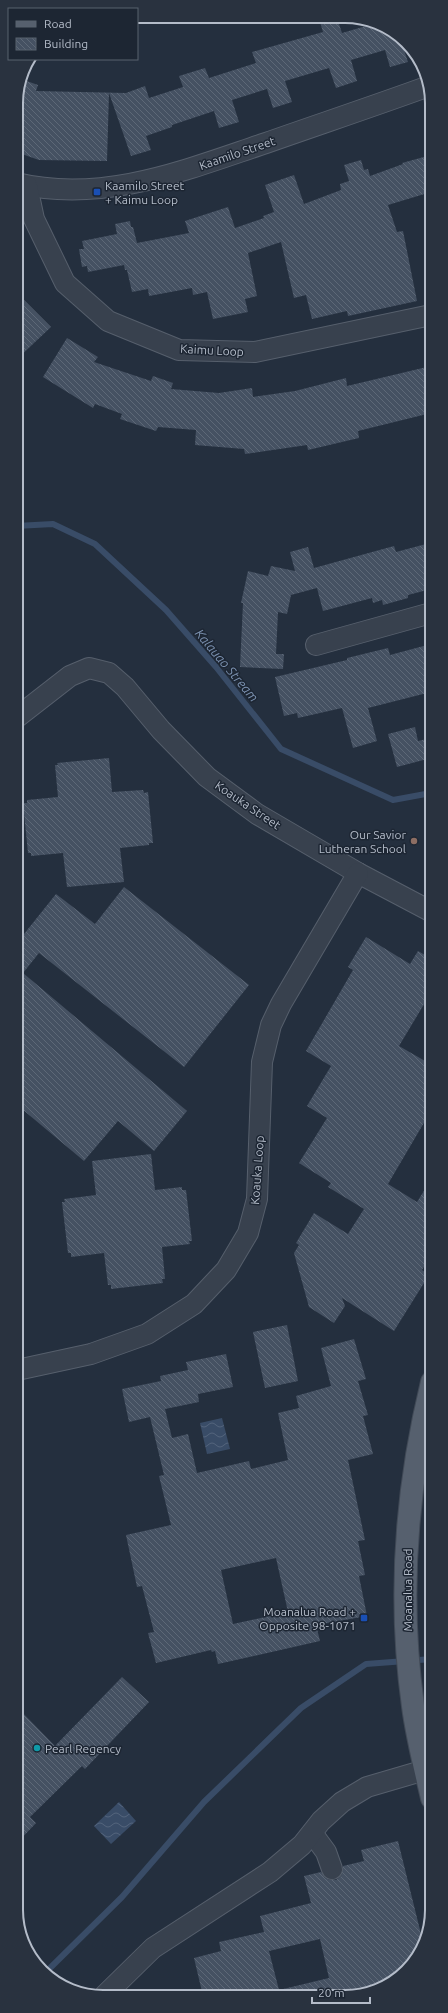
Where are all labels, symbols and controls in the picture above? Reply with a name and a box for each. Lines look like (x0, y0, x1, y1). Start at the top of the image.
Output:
legend (8, 8, 138, 60)
text: Road (44, 17, 72, 30)
text: Building (44, 37, 88, 50)
street label: Kaamilo Street (197, 134, 277, 172)
place label: Kaamilo Street + Kaimu Loop (105, 179, 185, 206)
marker: Kaamilo Street + Kaimu Loop (92, 187, 102, 197)
street label: Kaimu Loop (180, 342, 244, 358)
water label: Kalauao Stream (193, 626, 261, 704)
street label: Koauka Street (213, 778, 283, 832)
place label: Our Savior Lutheran School (319, 828, 406, 855)
marker: Our Savior Lutheran School (409, 836, 419, 846)
street label: Koauka Loop (248, 1135, 266, 1205)
street label: Moanalua Road (401, 1548, 414, 1632)
place label: Moanalua Road + Opposite 98-1071 (259, 1605, 356, 1632)
marker: Moanalua Road + Opposite 98-1071 (359, 1613, 369, 1623)
place label: Pearl Regency (45, 1742, 121, 1755)
marker: Pearl Regency (32, 1743, 42, 1753)
scale bar (312, 1979, 370, 2005)
text: 20 m (318, 1986, 345, 1999)

